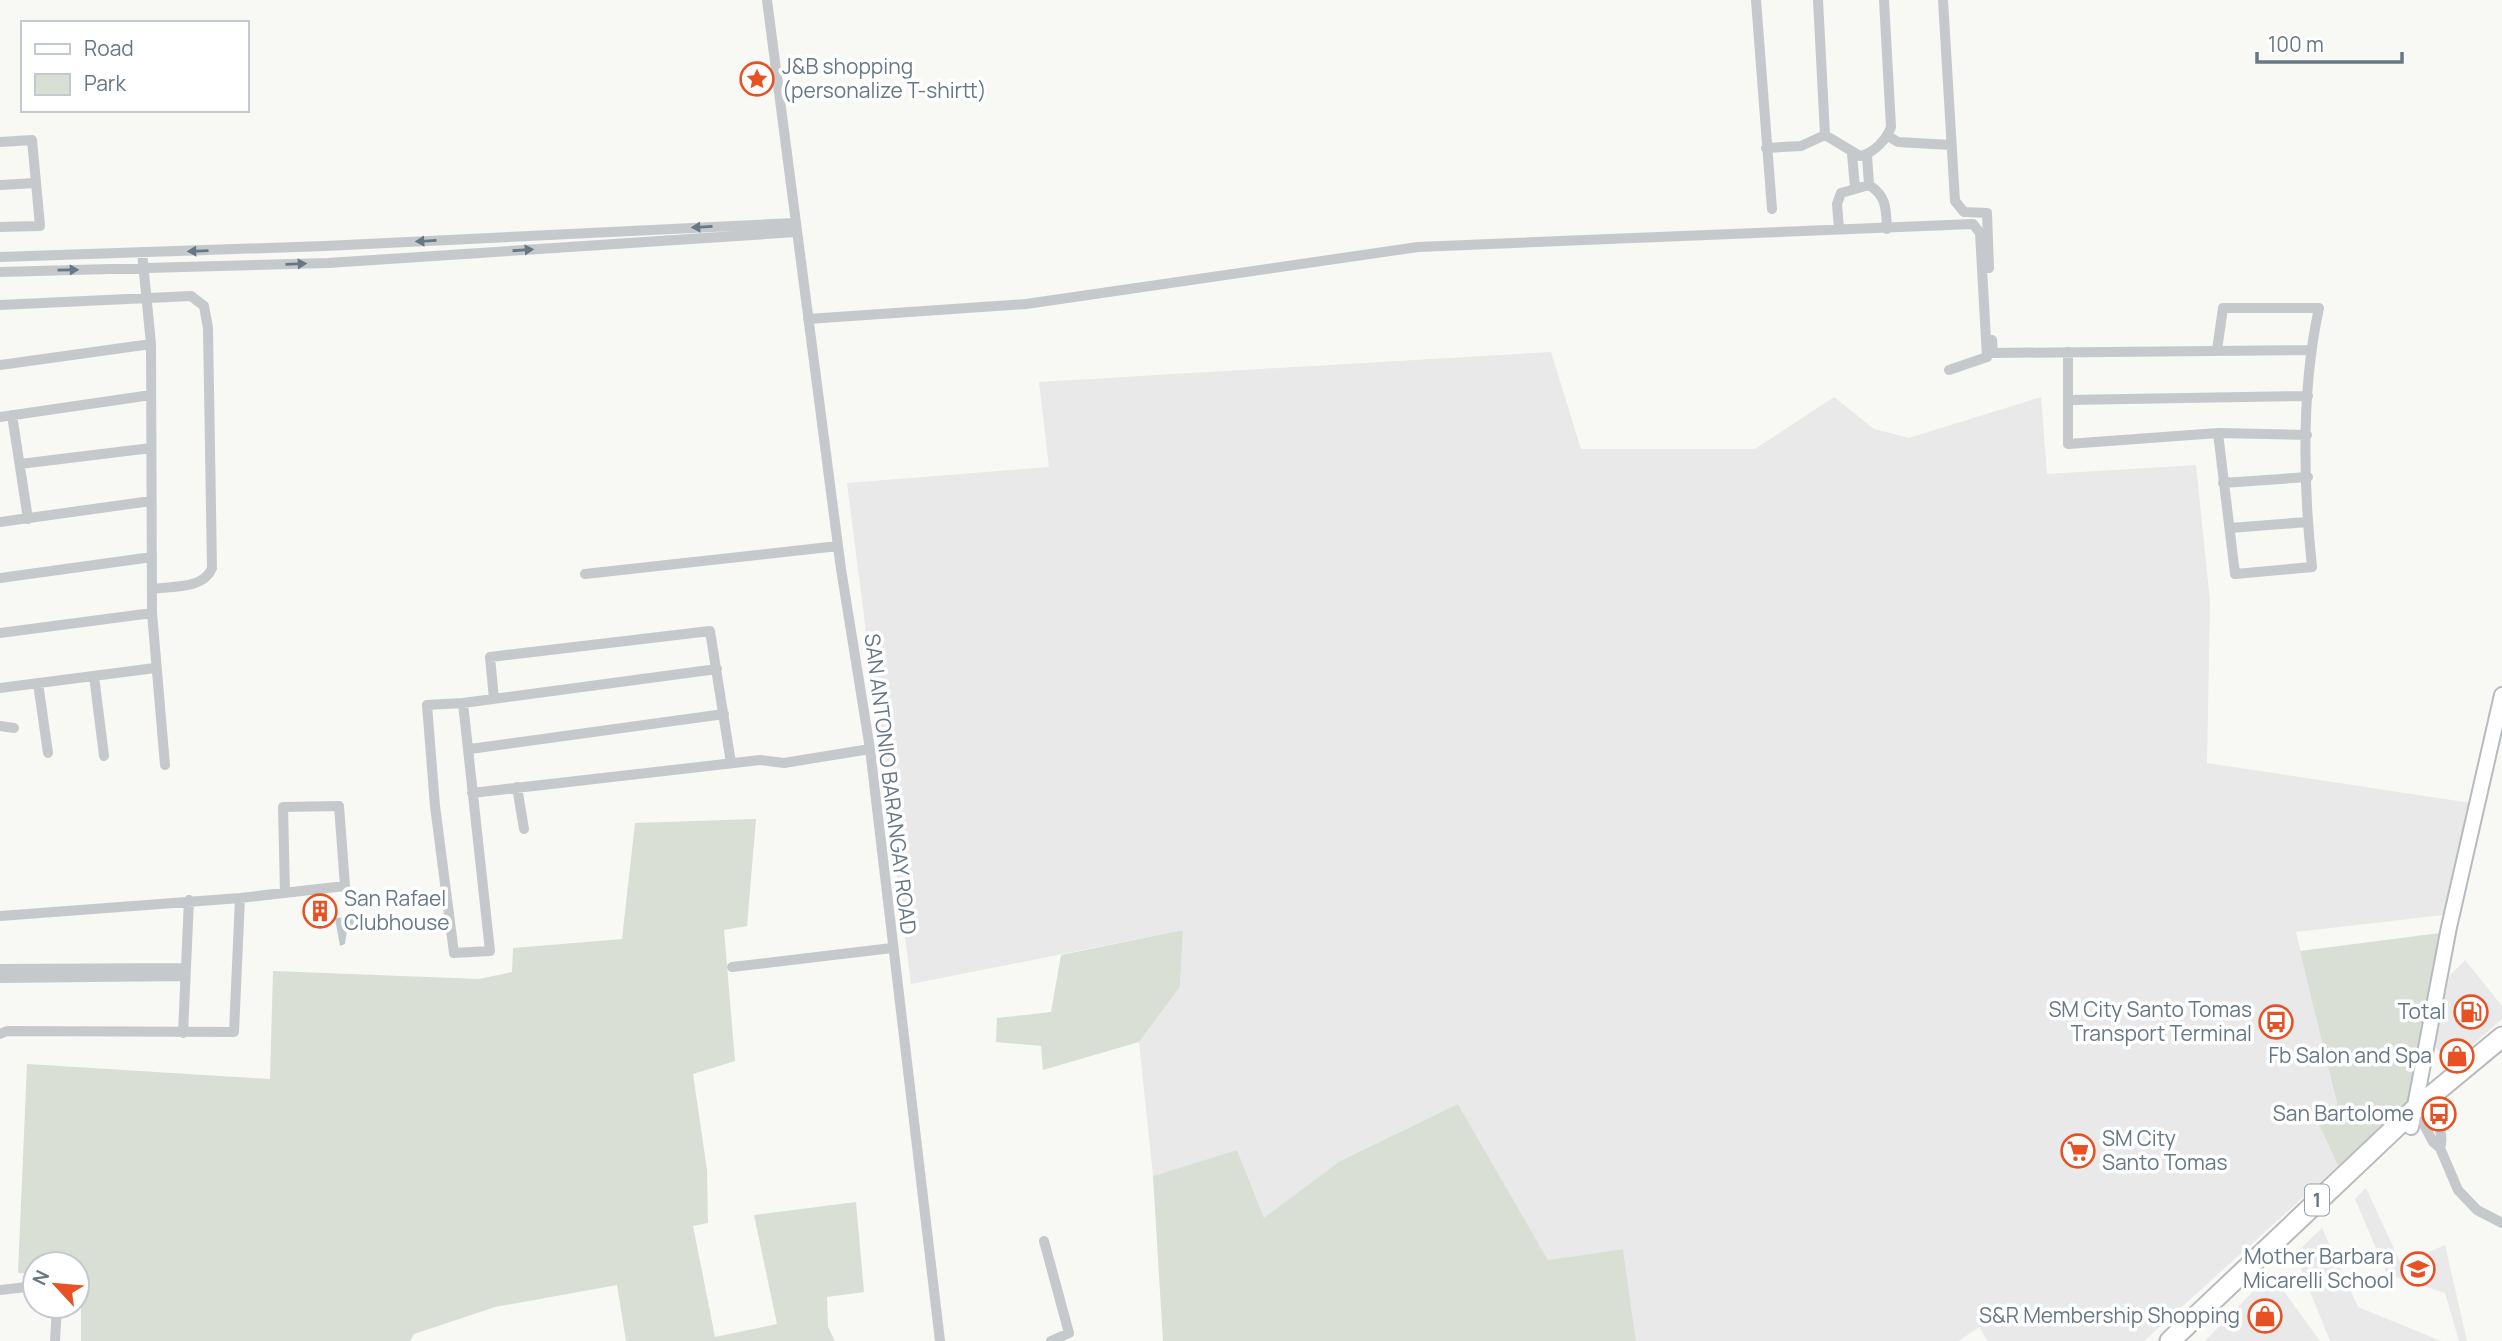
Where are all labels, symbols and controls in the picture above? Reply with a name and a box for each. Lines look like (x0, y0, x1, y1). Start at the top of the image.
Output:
legend (21, 21, 248, 112)
scale bar (2257, 21, 2402, 65)
text: 100 m (2268, 30, 2324, 58)
text: Road (84, 34, 134, 62)
place label: J&B shopping (personalize T-shirtt) (782, 52, 987, 104)
place icon: J&B shopping (personalize T-shirtt) (738, 60, 776, 98)
text: Park (84, 69, 126, 97)
one-way arrow (691, 222, 713, 233)
one-way arrow (414, 236, 436, 247)
one-way arrow (512, 244, 534, 255)
one-way arrow (187, 245, 209, 256)
one-way arrow (285, 258, 307, 269)
one-way arrow (57, 265, 79, 276)
street label: SAN ANTONIO BARANGAY ROAD (859, 632, 923, 936)
place label: San Rafael Clubhouse (344, 884, 450, 936)
building icon: San Rafael Clubhouse (301, 892, 339, 930)
fuel station icon: Total (2452, 993, 2490, 1031)
place label: SM City Santo Tomas Transport Terminal (2048, 995, 2252, 1047)
place label: Total (2398, 997, 2446, 1025)
bus stop icon: SM City Santo Tomas Transport Terminal (2257, 1003, 2295, 1041)
shop icon: Fb Salon and Spa (2438, 1037, 2476, 1075)
place label: Fb Salon and Spa (2268, 1041, 2432, 1069)
bus stop icon: San Bartolome (2420, 1095, 2458, 1133)
place label: San Bartolome (2273, 1099, 2414, 1127)
place label: SM City Santo Tomas (2102, 1124, 2227, 1176)
supermarket icon: SM City Santo Tomas (2059, 1132, 2097, 1170)
road number: 1 (2305, 1184, 2329, 1216)
place label: Mother Barbara Micarelli School (2243, 1242, 2394, 1294)
north arrow (21, 1250, 91, 1320)
school or university icon: Mother Barbara Micarelli School (2399, 1250, 2437, 1288)
text: N (26, 1266, 55, 1289)
shop icon: S&R Membership Shopping (2246, 1297, 2284, 1335)
place label: S&R Membership Shopping (1979, 1301, 2240, 1329)

